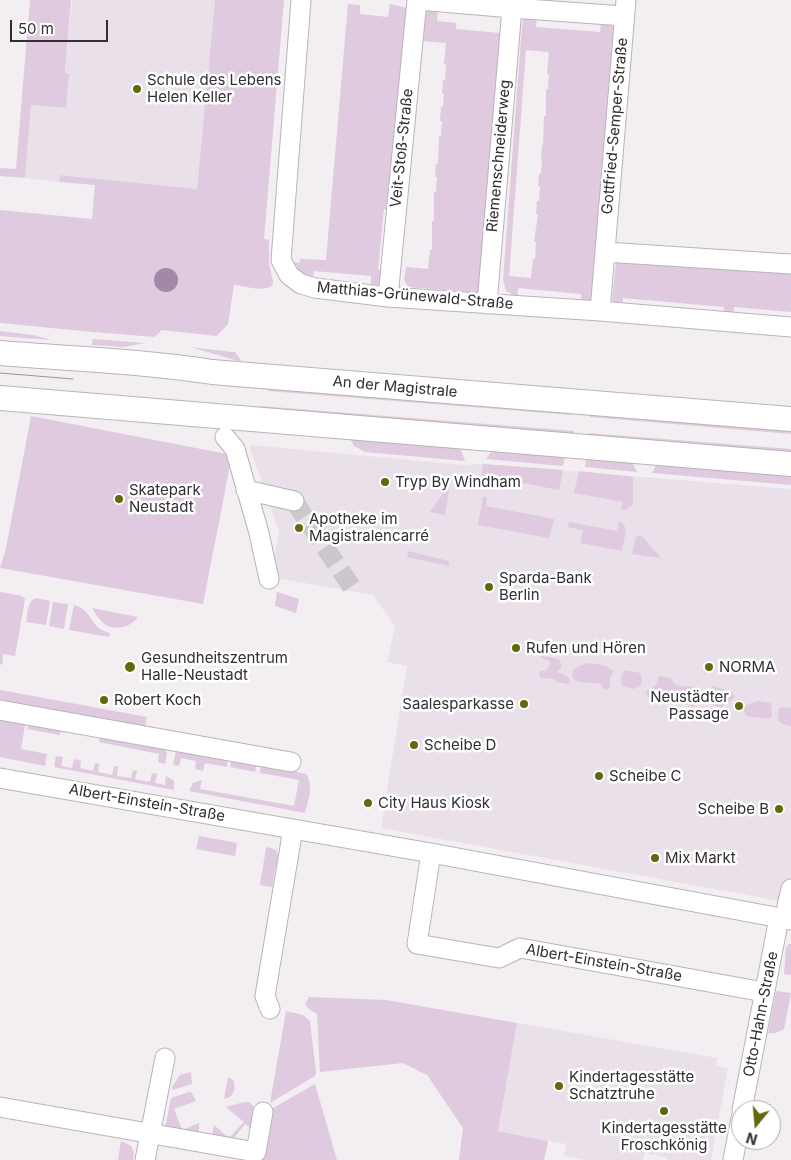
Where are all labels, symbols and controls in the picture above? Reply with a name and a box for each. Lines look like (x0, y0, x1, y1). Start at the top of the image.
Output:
scale bar (12, 10, 110, 42)
text: 50 m (18, 19, 54, 38)
street label: Gottfried-Semper-Straße (598, 37, 632, 215)
place label: Schule des Lebens Helen Keller (147, 71, 282, 106)
street label: Riemenschneiderweg (483, 79, 515, 233)
marker: Schule des Lebens Helen Keller (131, 83, 143, 95)
street label: Veit-Stoß-Straße (387, 88, 417, 208)
street label: Matthias-Grünewald-Straße (316, 278, 514, 314)
street label: An der Magistrale (332, 373, 458, 401)
place label: Tryp By Windham (395, 473, 521, 491)
marker: Tryp By Windham (379, 476, 391, 488)
place label: Skatepark Neustadt (129, 481, 201, 516)
marker: Skatepark Neustadt (113, 493, 125, 505)
place label: Apotheke im Magistralencarré (309, 510, 429, 545)
marker: Apotheke im Magistralencarré (293, 522, 305, 534)
place label: Sparda-Bank Berlin (499, 569, 592, 604)
marker: Sparda-Bank Berlin (483, 581, 495, 593)
place label: Rufen und Hören (526, 639, 646, 657)
marker: Rufen und Hören (510, 642, 522, 654)
place label: Gesundheitszentrum Halle-Neustadt (141, 649, 288, 684)
place label: NORMA (719, 658, 775, 676)
marker: Gesundheitszentrum Halle-Neustadt (123, 660, 137, 674)
marker: NORMA (703, 661, 715, 673)
place label: Neustädter Passage (650, 688, 729, 723)
place label: Robert Koch (114, 691, 201, 709)
marker: Robert Koch (98, 694, 110, 706)
place label: Saalesparkasse (402, 695, 514, 713)
marker: Saalesparkasse (518, 698, 530, 710)
marker: Neustädter Passage (733, 700, 745, 712)
place label: Scheibe D (424, 736, 496, 754)
marker: Scheibe D (408, 739, 420, 751)
place label: Scheibe C (609, 767, 682, 785)
marker: Scheibe C (593, 770, 605, 782)
street label: Albert-Einstein-Straße (68, 780, 226, 826)
place label: City Haus Kiosk (378, 794, 490, 812)
marker: City Haus Kiosk (362, 797, 374, 809)
place label: Scheibe B (698, 800, 769, 818)
marker: Scheibe B (773, 803, 785, 815)
place label: Mix Markt (665, 849, 736, 867)
marker: Mix Markt (649, 852, 661, 864)
street label: Albert-Einstein-Straße (525, 940, 683, 986)
street label: Otto-Hahn-Straße (740, 950, 782, 1078)
place label: Kindertagesstätte Schatztruhe (569, 1068, 694, 1103)
marker: Kindertagesstätte Schatztruhe (553, 1080, 565, 1092)
north arrow (731, 1100, 781, 1150)
marker: Kindertagesstätte Froschkönig (658, 1105, 670, 1117)
place label: Kindertagesstätte Froschkönig (601, 1119, 727, 1154)
text: N (744, 1129, 759, 1149)

